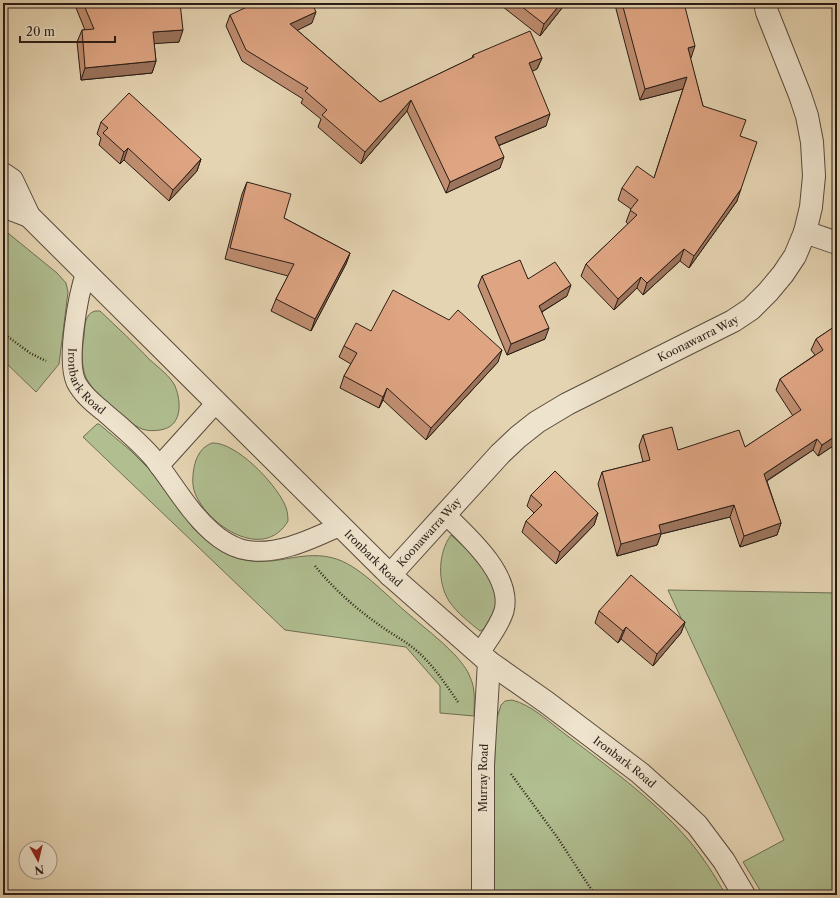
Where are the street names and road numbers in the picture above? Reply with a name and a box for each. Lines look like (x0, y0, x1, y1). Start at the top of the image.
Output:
street label: Koonawarra Way (655, 312, 742, 365)
street label: Ironbark Road (65, 348, 109, 417)
street label: Koonawarra Way (394, 494, 465, 570)
street label: Ironbark Road (341, 527, 405, 590)
street label: Ironbark Road (590, 733, 659, 791)
street label: Murray Road (476, 743, 491, 812)

